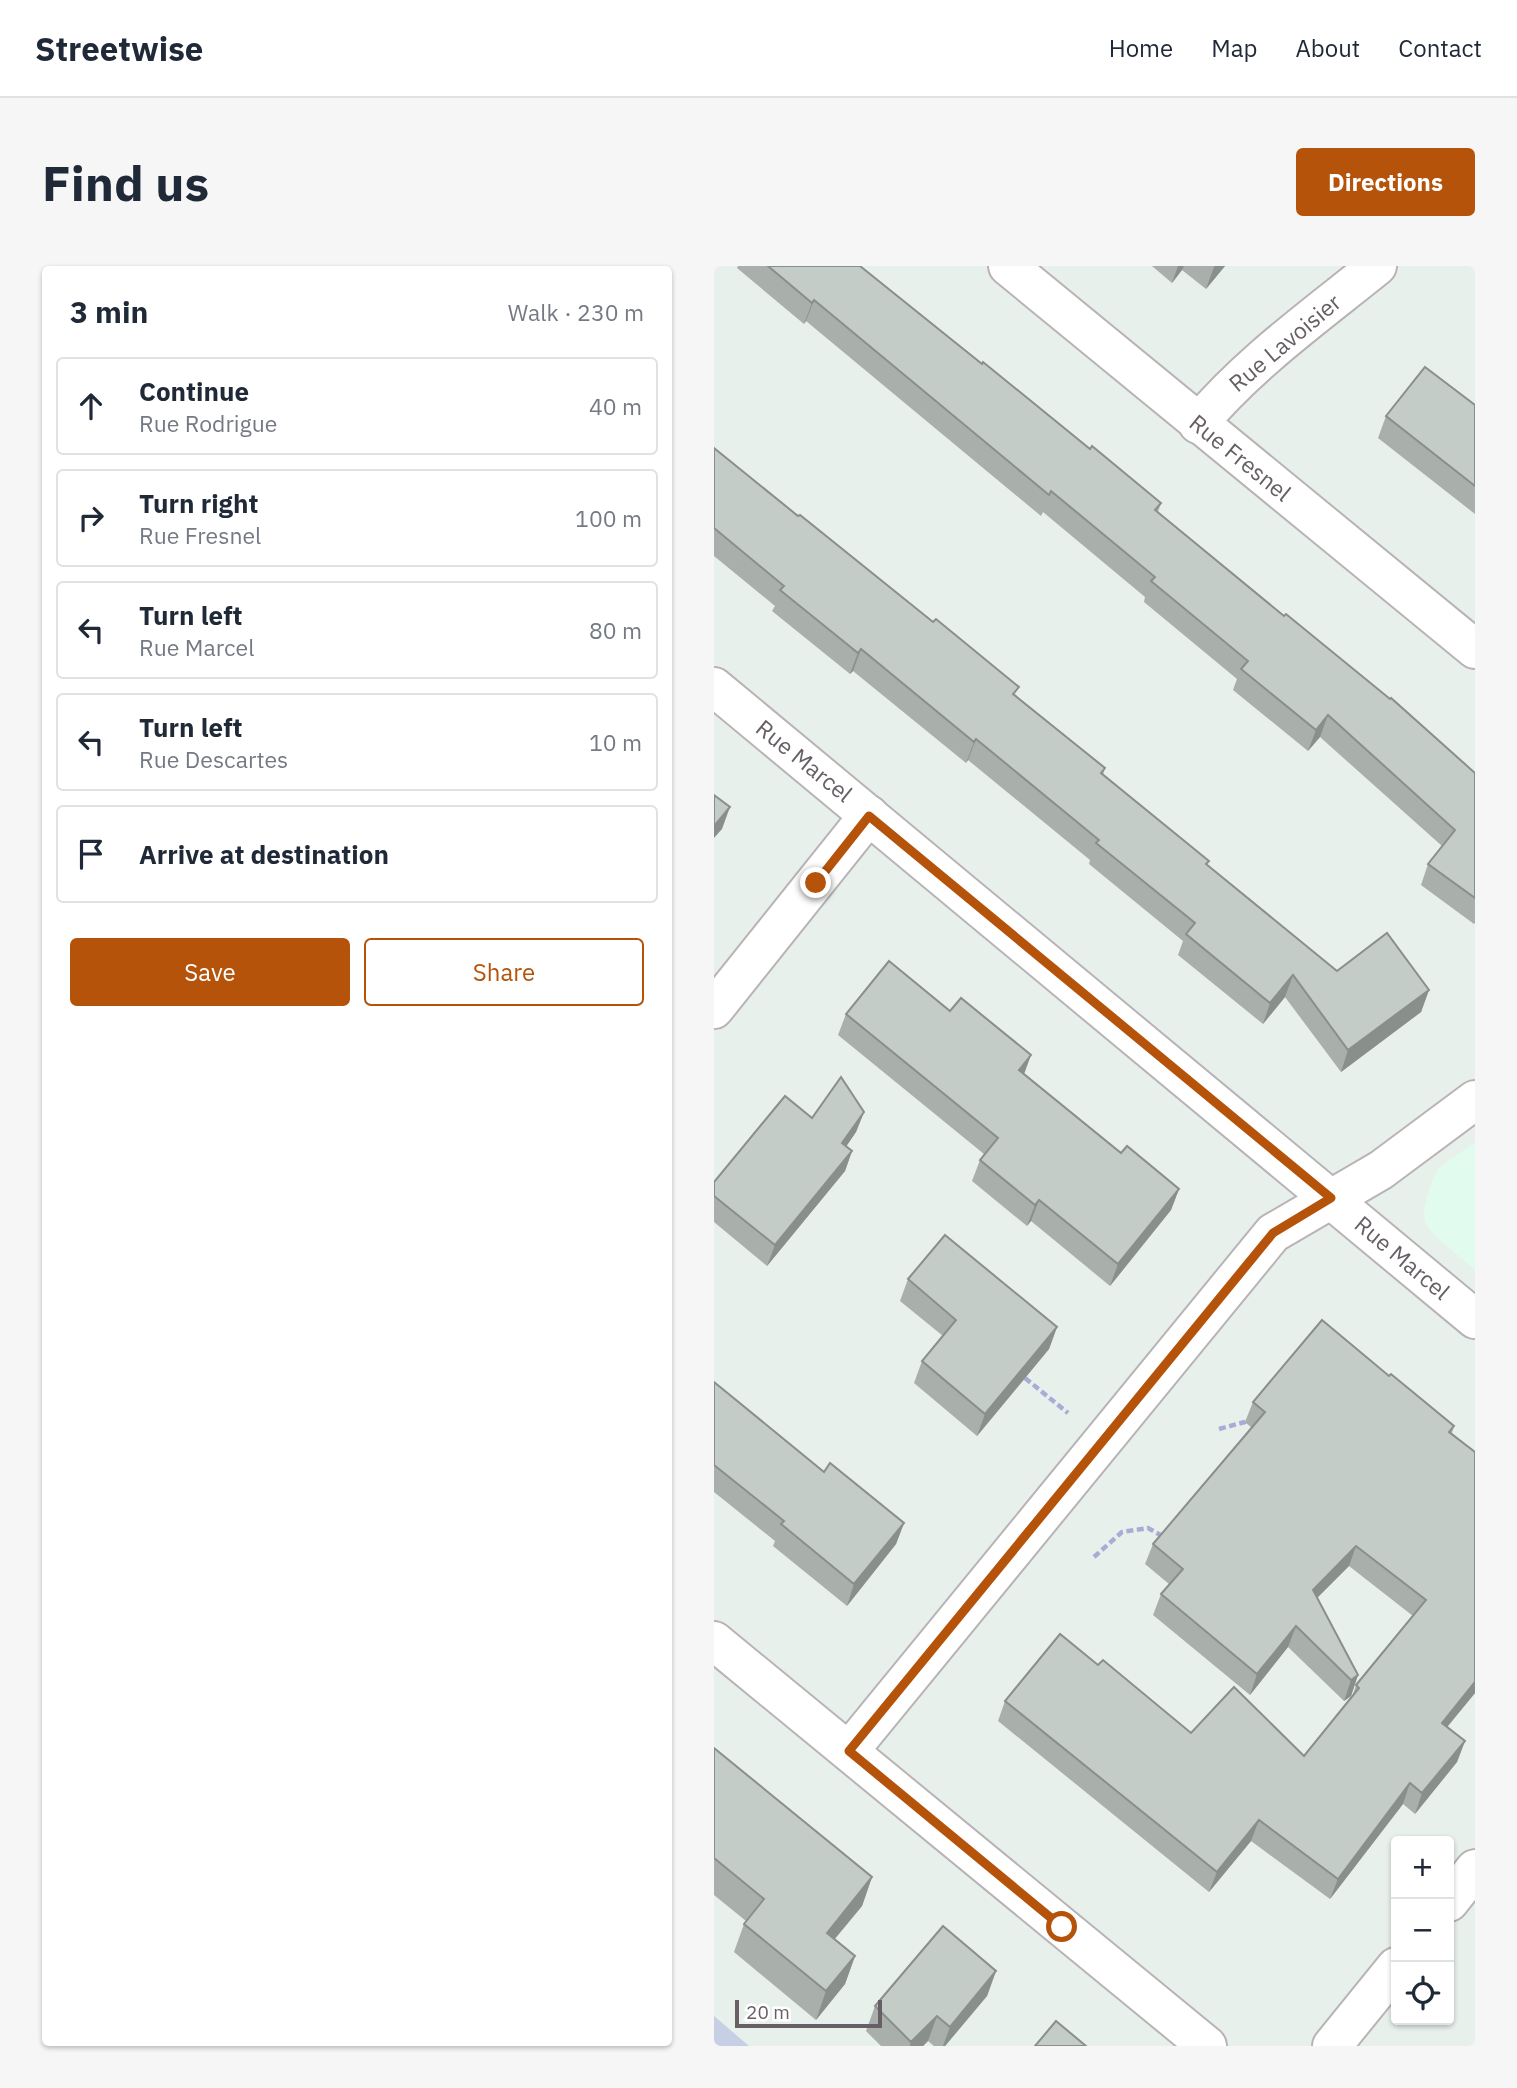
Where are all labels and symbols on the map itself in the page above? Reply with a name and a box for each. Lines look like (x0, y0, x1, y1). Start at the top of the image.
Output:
street label: Rue Lavoisier (1222, 286, 1347, 398)
street label: Rue Fresnel (1184, 407, 1298, 507)
street label: Rue Marcel (750, 712, 859, 808)
route end (800, 867, 831, 898)
street label: Rue Marcel (1349, 1209, 1456, 1306)
route start (1046, 1911, 1077, 1942)
scale bar (735, 1997, 882, 2029)

